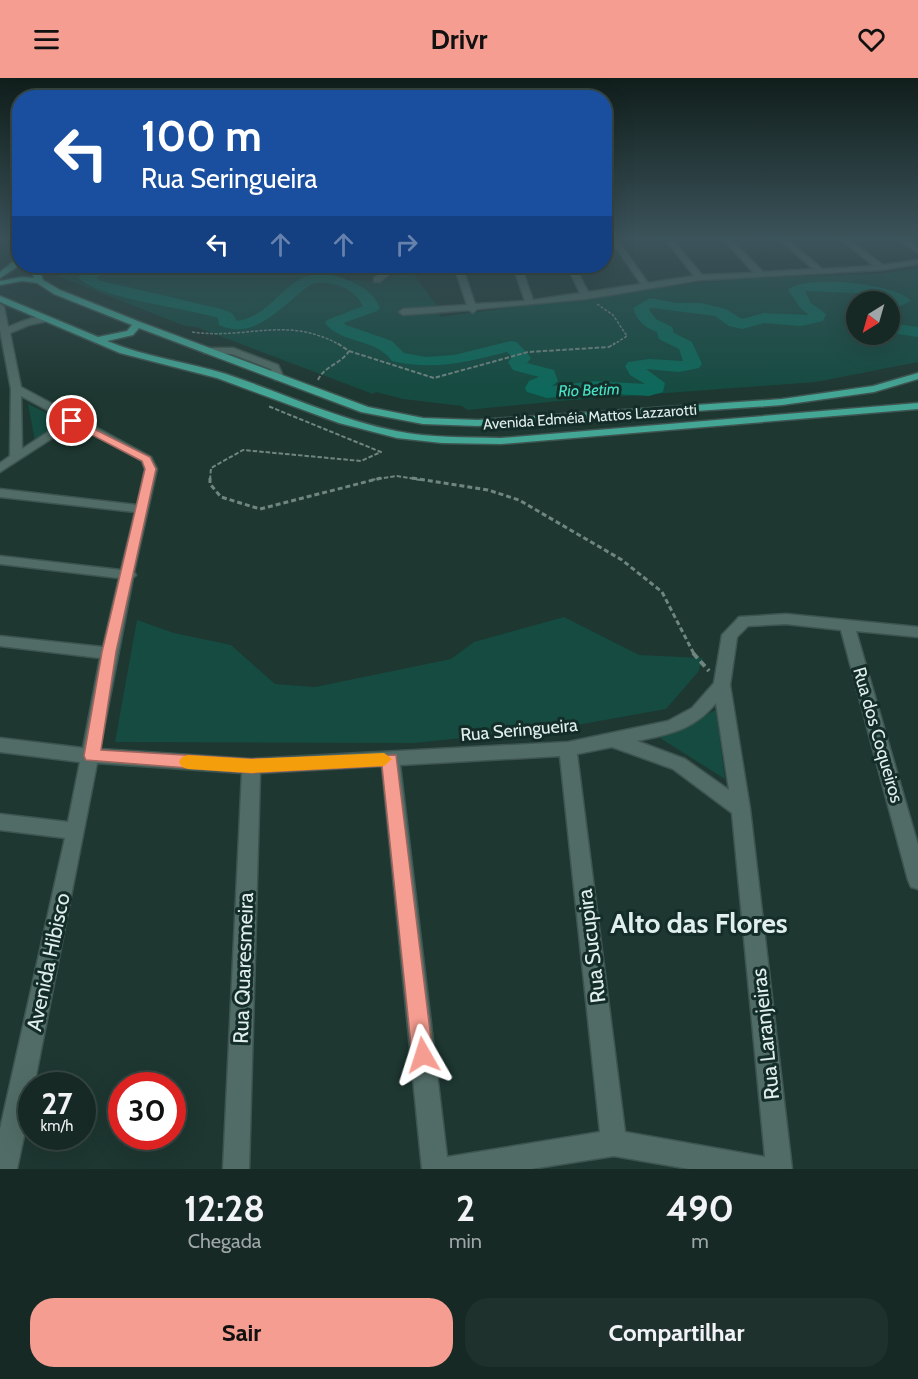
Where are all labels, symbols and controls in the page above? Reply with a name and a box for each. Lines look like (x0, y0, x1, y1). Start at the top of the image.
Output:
icon: menu (30, 23, 63, 56)
text: Drivr (431, 23, 487, 56)
icon: heart (855, 23, 888, 56)
text: 100 m (141, 110, 262, 162)
icon: left (42, 114, 120, 192)
text: Rua Seringueira (141, 162, 318, 195)
icon: left (201, 228, 234, 261)
icon: ahead (264, 228, 297, 261)
icon: ahead (327, 228, 360, 261)
icon: right (390, 228, 423, 261)
north arrow (846, 291, 900, 345)
map controls (846, 291, 900, 345)
water label: Rio Betim (558, 379, 620, 401)
pin (46, 395, 97, 446)
street label: Avenida Edméia Mattos Lazzarotti (483, 401, 697, 433)
icon: arrive (55, 404, 88, 437)
street label: Rua dos Coqueiros (848, 665, 908, 805)
street label: Rua Seringueira (459, 714, 579, 746)
street label: Rua Sucupira (572, 888, 610, 1004)
street label: Avenida Hibisco (21, 891, 75, 1033)
street label: Rua Quaresmeira (228, 892, 258, 1044)
district label: Alto das Flores (610, 906, 788, 940)
street label: Rua Laranjeiras (746, 967, 785, 1101)
position arrow (391, 1023, 455, 1087)
speed limit sign: 30 (108, 1072, 186, 1150)
text: 27 (41, 1085, 73, 1122)
text: km/h (41, 1117, 73, 1135)
text: 12:28 (184, 1186, 265, 1230)
text: 2 (456, 1186, 475, 1230)
text: 490 (666, 1186, 734, 1230)
text: Chegada (188, 1229, 261, 1253)
text: min (449, 1229, 482, 1253)
text: m (691, 1229, 709, 1253)
button: Sair (30, 1298, 453, 1367)
button: Compartilhar (465, 1298, 888, 1367)

